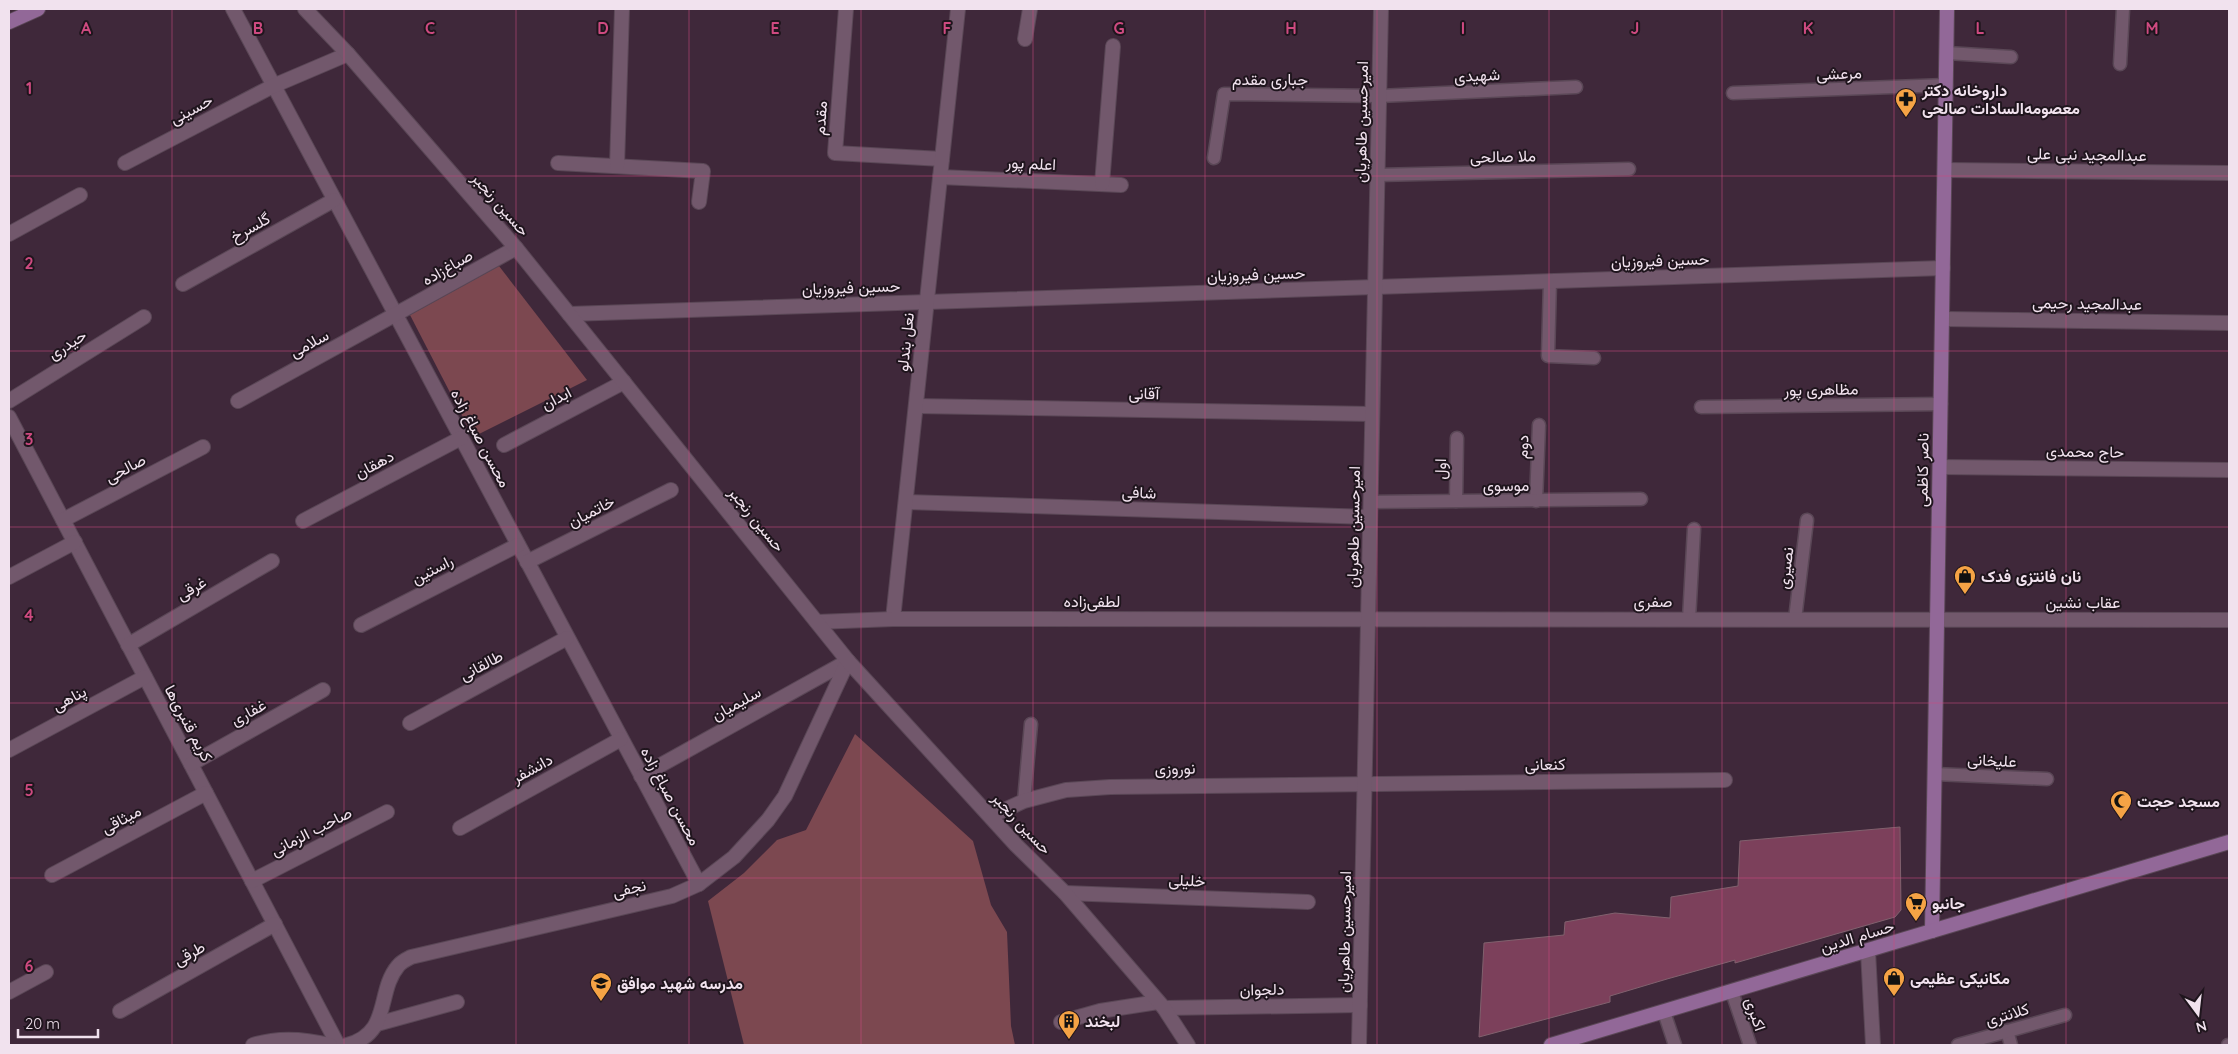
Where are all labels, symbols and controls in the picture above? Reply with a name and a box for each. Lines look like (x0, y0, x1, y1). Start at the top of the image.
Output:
text: A (81, 18, 92, 38)
text: B (253, 18, 263, 38)
text: C (425, 18, 435, 38)
text: D (597, 18, 609, 38)
text: E (770, 18, 780, 38)
text: F (943, 18, 952, 38)
text: G (1113, 18, 1125, 38)
text: H (1285, 18, 1297, 38)
text: I (1461, 18, 1465, 38)
text: J (1631, 18, 1639, 38)
text: K (1803, 18, 1813, 38)
text: L (1976, 18, 1985, 38)
text: M (2145, 18, 2159, 38)
street label: امیرحسین طاهریان (1350, 61, 1373, 183)
street label: مرعشی (1816, 62, 1862, 85)
street label: شهیدی (1453, 64, 1501, 87)
street label: جباری مقدم (1232, 69, 1308, 90)
text: 1 (26, 78, 32, 98)
place label: داروخانه دکتر معصومه‌السادات صالحی (1921, 80, 2080, 119)
pharmacy icon: داروخانه دکتر معصومه‌السادات صالحی (1894, 87, 1918, 118)
street label: حسینی (166, 89, 217, 129)
street label: مقدم (809, 100, 832, 136)
street label: عبدالمجید نبی علی (2027, 143, 2147, 166)
street label: ملا صالحی (1470, 145, 1536, 168)
street label: اعلم پور (1004, 152, 1057, 176)
street label: حسین رنجبر (466, 167, 534, 241)
street label: گلسرخ (227, 208, 274, 248)
street label: صباغ‌زاده (418, 244, 477, 291)
street label: حسین فیروزیان (1610, 248, 1710, 273)
text: 2 (24, 253, 34, 273)
street label: حسین فیروزیان (1206, 262, 1306, 287)
street label: حسین فیروزیان (801, 275, 901, 300)
street label: عبدالمجید رحیمی (2032, 292, 2142, 315)
street label: نعل بندلو (892, 312, 919, 373)
street label: حیدری (44, 324, 91, 364)
street label: سلامی (286, 324, 332, 362)
street label: مظاهری پور (1782, 378, 1859, 402)
street label: ابدان (537, 382, 575, 414)
street label: آقانی (1128, 383, 1161, 404)
street label: محسن صباغ زاده (445, 385, 515, 492)
text: 3 (25, 429, 33, 449)
street label: ناصر کاظمی (1911, 433, 1934, 507)
street label: دوم (1512, 435, 1533, 460)
street label: حاج محمدی (2046, 440, 2125, 464)
street label: دهقان (351, 445, 397, 483)
street label: صالحی (101, 449, 149, 488)
street label: اول (1430, 458, 1451, 480)
street label: امیرحسین طاهریان (1342, 466, 1365, 588)
street label: موسوی (1483, 475, 1529, 496)
street label: شافی (1121, 481, 1157, 504)
street label: حسین رنجبر (723, 482, 790, 556)
street label: خاتمیان (564, 491, 618, 531)
street label: نصیری (1773, 546, 1798, 590)
street label: راستین (408, 550, 457, 589)
shop icon: نان فانتزی فدک (1953, 564, 1977, 595)
place label: نان فانتزی فدک (1981, 566, 2081, 587)
street label: غرقی (173, 572, 210, 605)
street label: لطفی‌زاده (1064, 591, 1120, 612)
street label: صفری (1634, 591, 1672, 612)
street label: عقاب نشین (2046, 592, 2120, 613)
text: 4 (24, 605, 34, 625)
street label: طالقانی (456, 645, 507, 686)
street label: پناهی (48, 681, 91, 717)
street label: کریم قنبری‌ها (160, 681, 218, 765)
street label: سلیمیان (708, 681, 764, 725)
street label: غفاری (227, 694, 270, 731)
street label: محسن صباغ زاده (635, 743, 705, 850)
street label: دانشفر (507, 749, 556, 789)
street label: علیخانی (1967, 749, 2017, 772)
street label: کنعانی (1524, 754, 1566, 775)
street label: نوروزی (1154, 758, 1196, 779)
text: 5 (24, 780, 34, 800)
street label: حسین رنجبر (987, 787, 1056, 859)
mosque icon: مسجد حجت (2109, 789, 2133, 820)
place label: مسجد حجت (2137, 791, 2220, 811)
street label: میثاقی (98, 800, 145, 839)
street label: صاحب الزمانی (267, 802, 355, 861)
street label: خلیلی (1168, 869, 1206, 892)
street label: امیرحسین طاهریان (1333, 871, 1356, 993)
street label: نجفی (610, 874, 648, 903)
supermarket icon: جانبو (1904, 891, 1928, 922)
place label: جانبو (1932, 893, 1965, 914)
street label: حسام الدین (1818, 915, 1897, 958)
street label: طرقی (170, 936, 209, 971)
text: 6 (25, 956, 34, 976)
shop icon: مکانیکی عظیمی (1882, 966, 1906, 997)
place label: مکانیکی عظیمی (1910, 968, 2010, 988)
school or university icon: مدرسه شهید موافق (589, 971, 613, 1002)
place label: مدرسه شهید موافق (617, 973, 743, 994)
street label: دلجوان (1239, 979, 1285, 1000)
north arrow (2173, 989, 2223, 1039)
street label: اکبری (1740, 995, 1771, 1033)
street label: کلانتری (1983, 998, 2031, 1031)
scale bar (18, 1006, 98, 1038)
building icon: لبخند (1057, 1009, 1081, 1040)
place label: لبخند (1085, 1011, 1120, 1031)
text: 20 m (25, 1014, 60, 1033)
text: N (2194, 1017, 2209, 1037)

